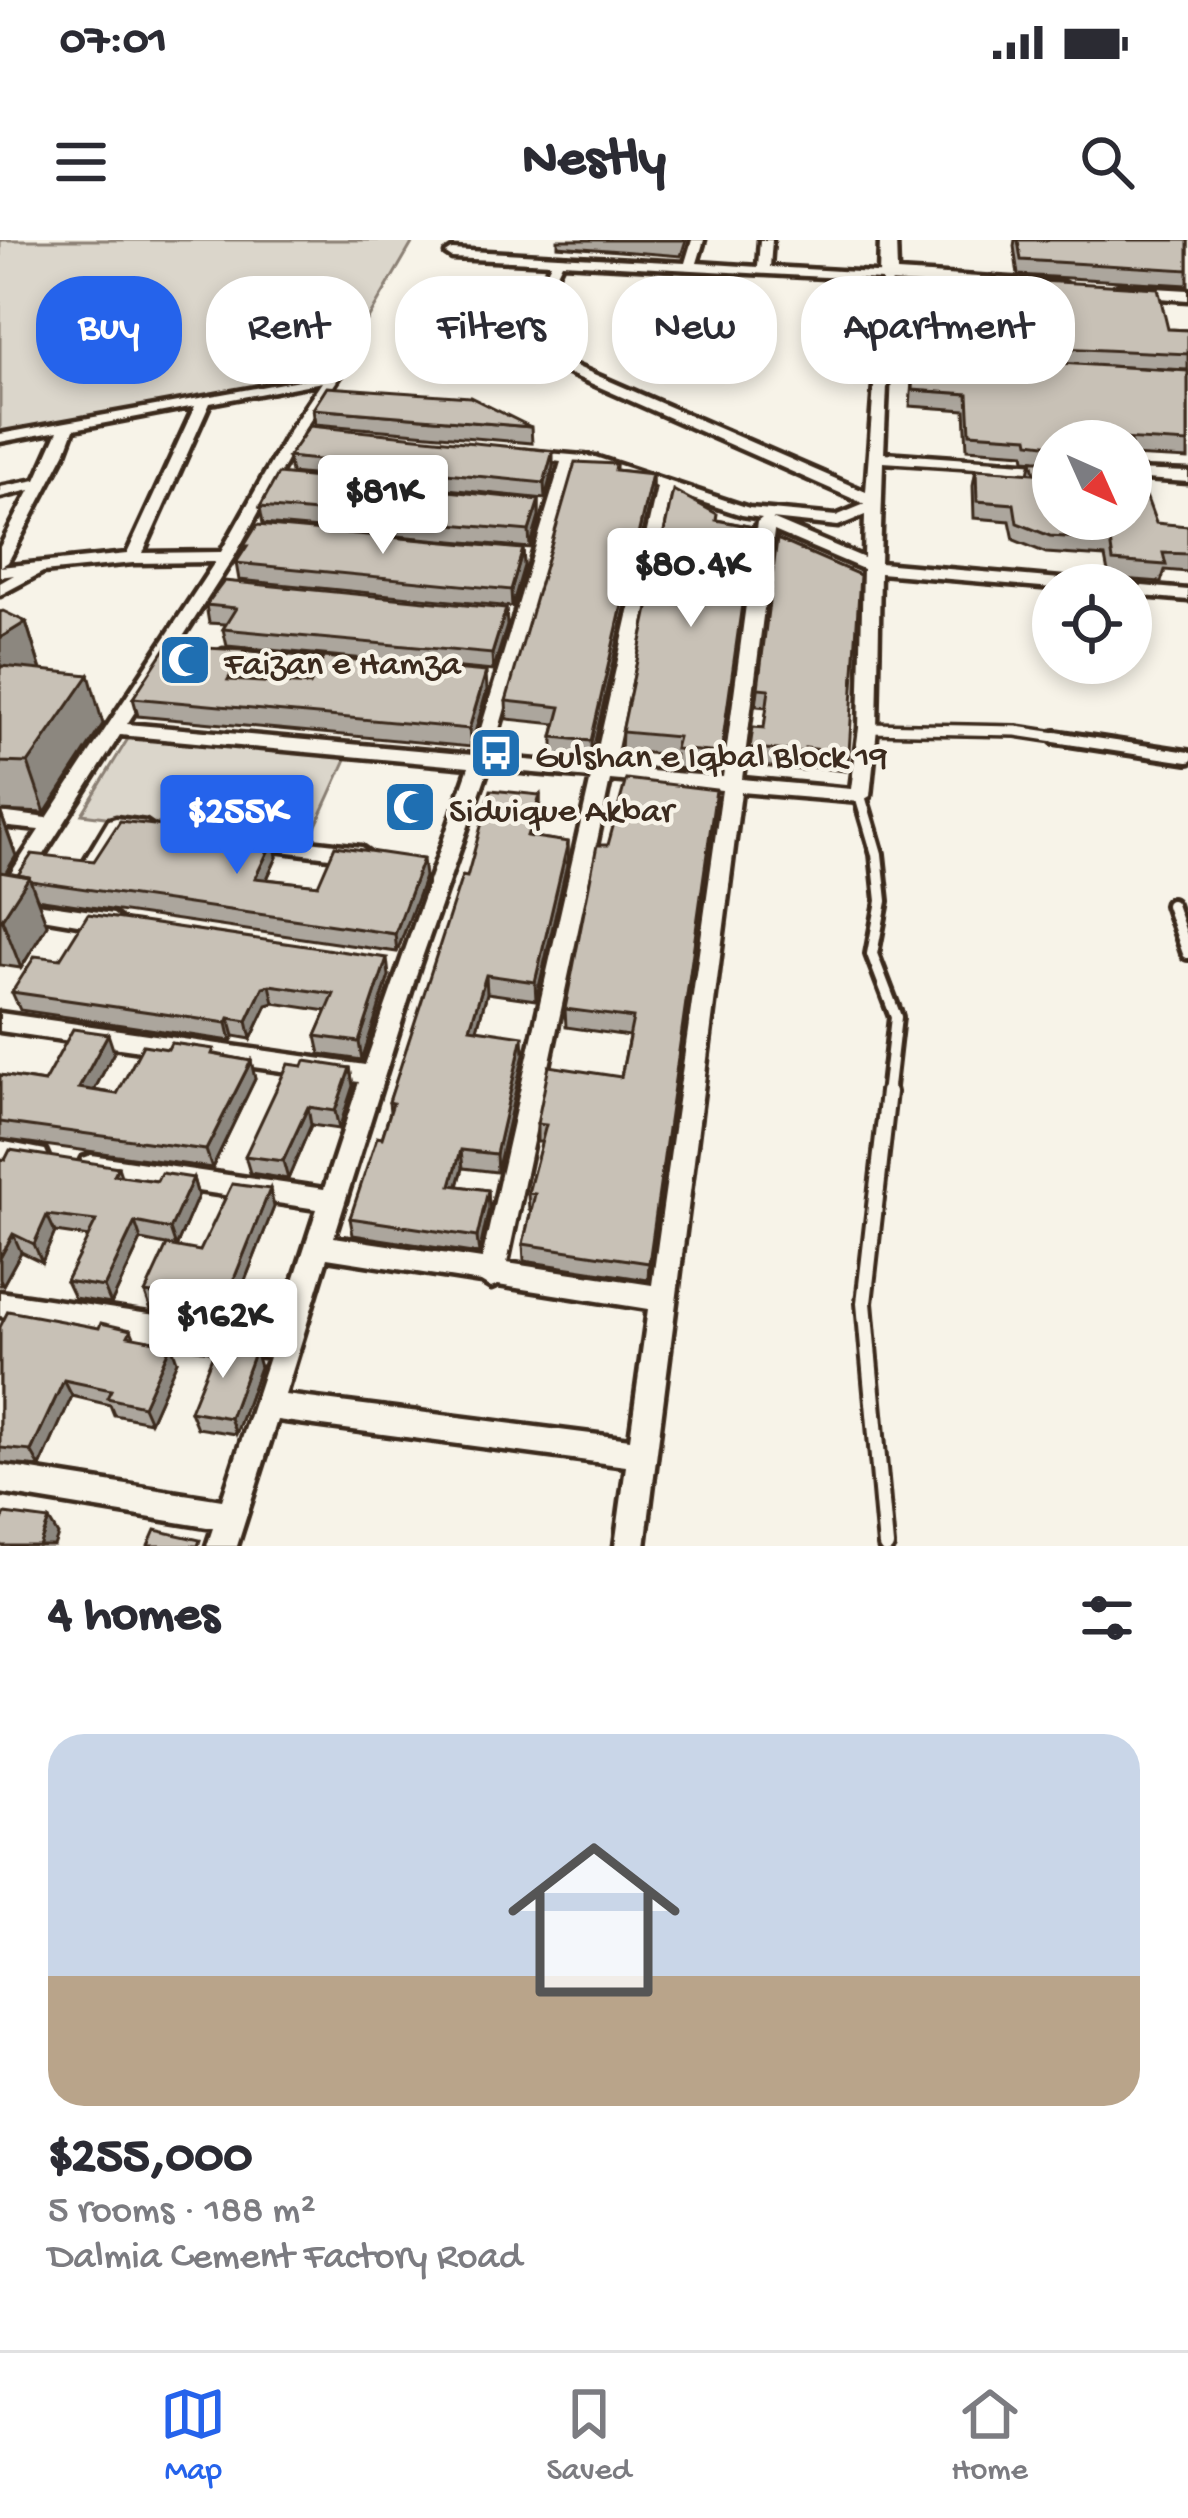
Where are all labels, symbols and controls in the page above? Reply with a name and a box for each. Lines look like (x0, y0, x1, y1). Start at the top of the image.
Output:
text: 07:01 (60, 16, 167, 69)
icon: menu (48, 129, 114, 195)
icon: search (1074, 129, 1140, 195)
text: Nestly (522, 130, 666, 194)
chip: Buy (36, 276, 182, 384)
chip: Rent (206, 276, 371, 384)
chip: Filters (395, 276, 588, 384)
chip: New (612, 276, 777, 384)
chip: Apartment (801, 276, 1075, 384)
north arrow (1032, 420, 1152, 540)
map controls (1032, 420, 1152, 684)
pin: $81K (312, 455, 454, 557)
text: $81K (345, 471, 421, 517)
pin: $80.4K (593, 528, 789, 630)
text: $80.4K (634, 544, 748, 590)
button: locate (1032, 564, 1152, 684)
mosque icon: Faizan e Hamza (157, 632, 213, 688)
place label: Faizan e Hamza (223, 645, 462, 688)
bus stop icon: Gulshan e Iqbal Block 19 (468, 725, 524, 781)
place label: Gulshan e Iqbal Block 19 (535, 738, 888, 781)
pin: $255K (153, 775, 321, 877)
mosque icon: Siduique Akbar (382, 779, 438, 835)
text: $255K (187, 791, 287, 837)
place label: Siduique Akbar (449, 792, 677, 835)
pin: $162K (139, 1279, 307, 1381)
text: $162K (176, 1295, 270, 1341)
icon: filters (1074, 1585, 1140, 1651)
text: 4 homes (48, 1588, 219, 1648)
icon: home (486, 1812, 702, 2028)
text: $255,000 (48, 2130, 252, 2190)
text: 5 rooms · 188 m² (48, 2190, 316, 2236)
text: Dalmia Cement Factory Road (48, 2236, 522, 2282)
tab: Map (160, 2381, 226, 2491)
tab: Saved (546, 2381, 631, 2491)
tab: Home (951, 2381, 1028, 2491)

